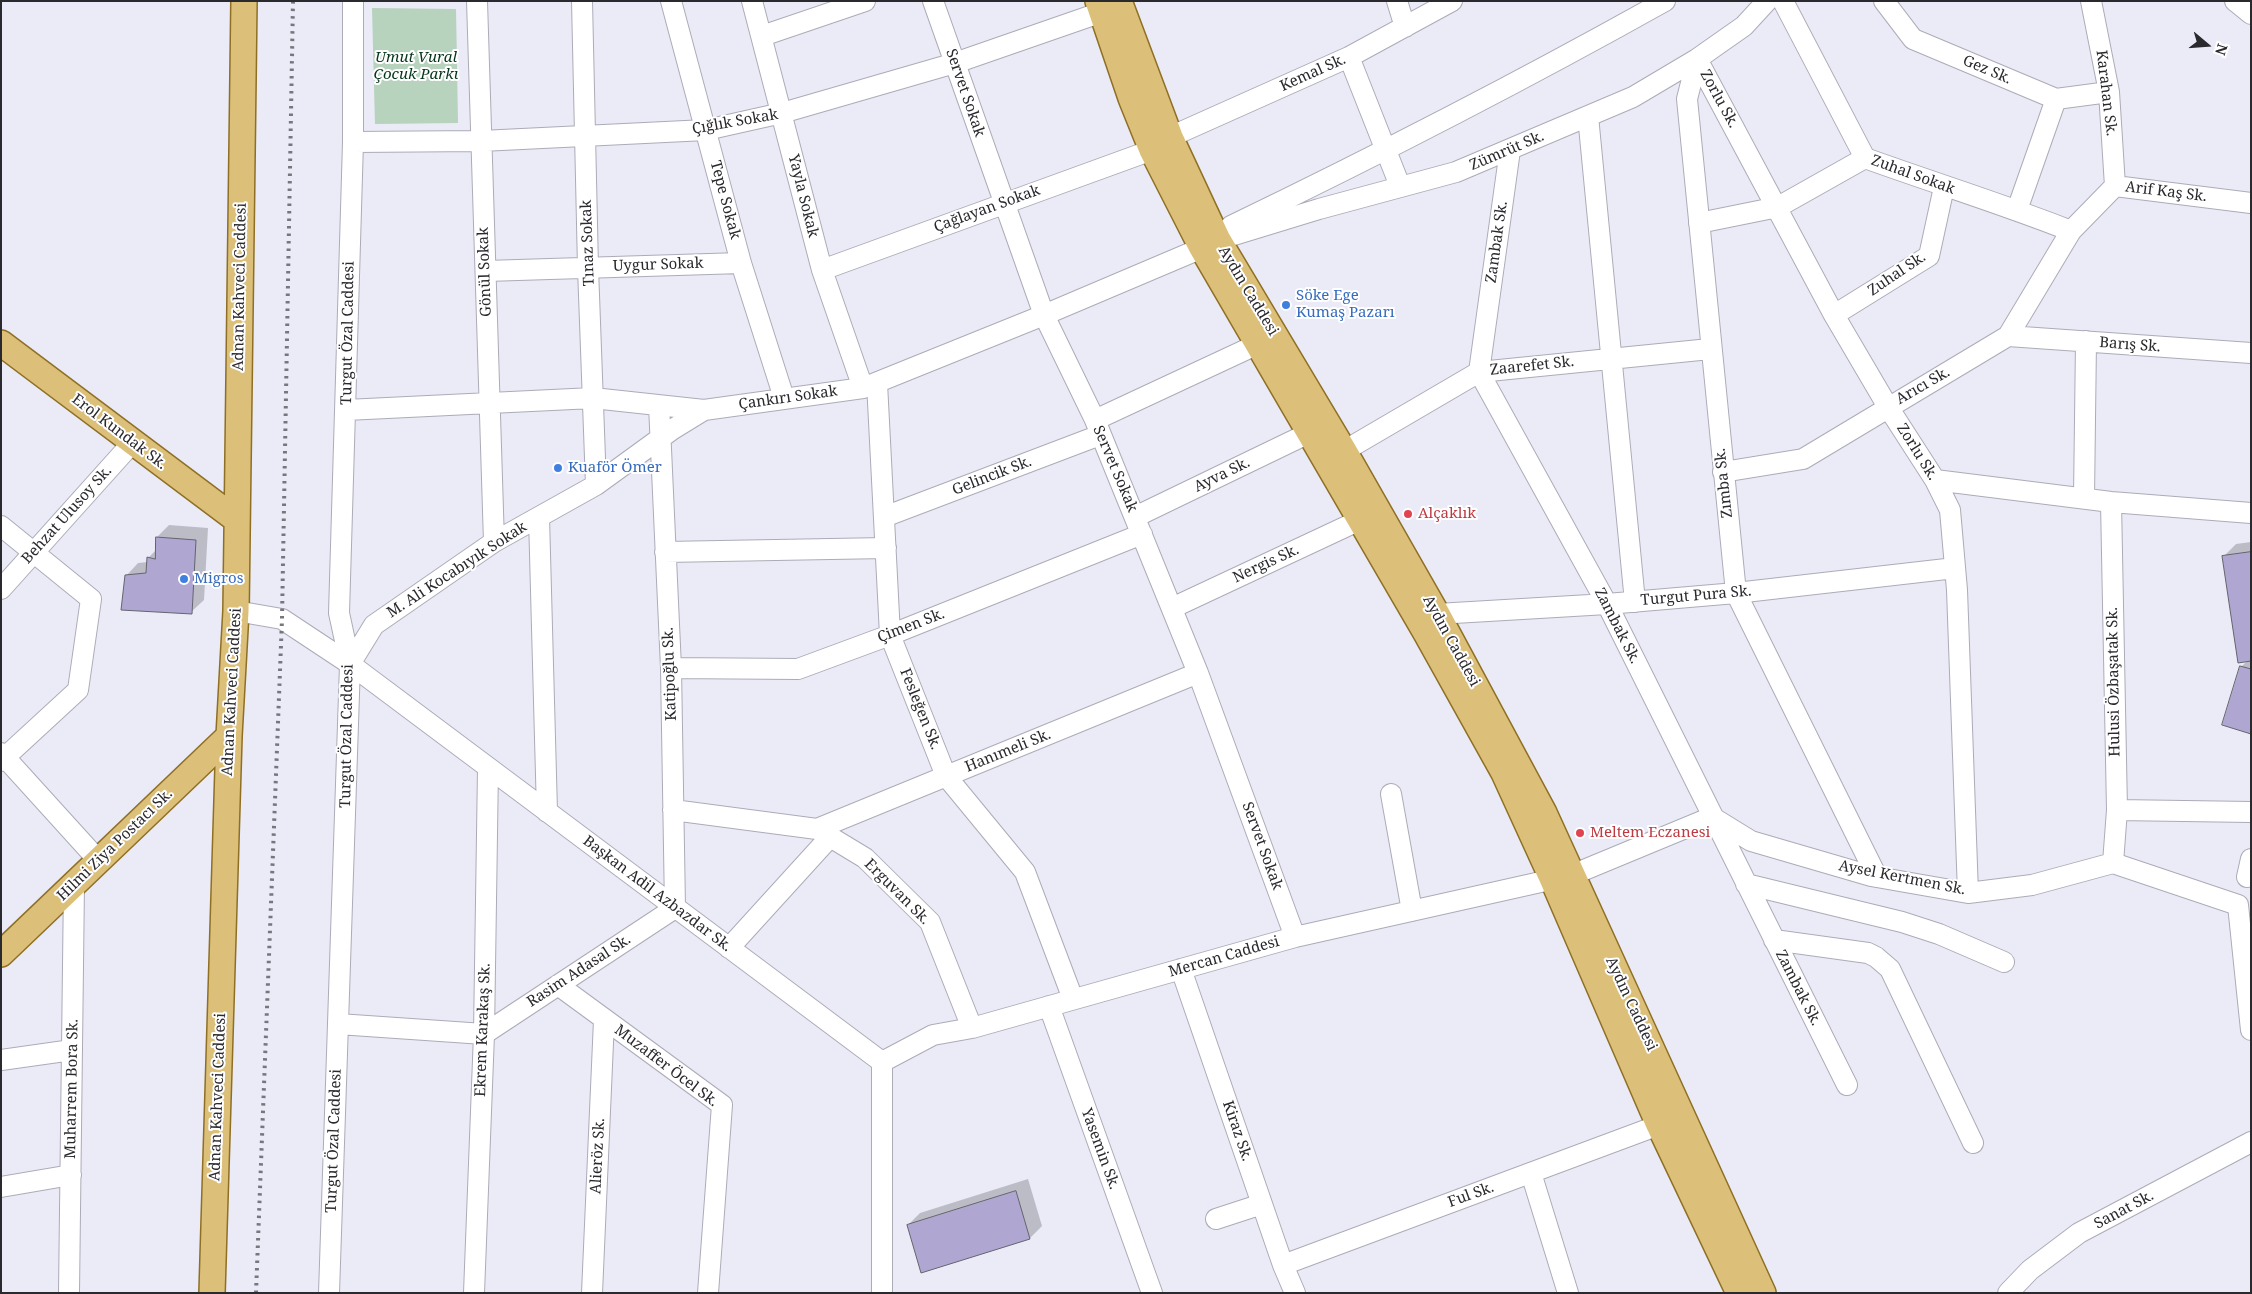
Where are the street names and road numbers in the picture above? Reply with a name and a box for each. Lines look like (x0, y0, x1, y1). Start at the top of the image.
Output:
street label: Servet Sokak (942, 47, 988, 139)
street label: Karahan Sk. (2092, 49, 2120, 137)
street label: Kemal Sk. (1277, 51, 1349, 95)
street label: Gez Sk. (1960, 52, 2014, 88)
street label: Zorlu Sk. (1696, 67, 1742, 131)
street label: Çığlık Sokak (691, 106, 779, 138)
street label: Zümrüt Sk. (1467, 127, 1547, 175)
street label: Zuhal Sokak (1869, 152, 1957, 198)
street label: Yayla Sokak (784, 153, 822, 239)
street label: Tepe Sokak (706, 159, 744, 241)
street label: Arif Kaş Sk. (2124, 178, 2208, 206)
street label: Çağlayan Sokak (931, 181, 1043, 237)
street label: Tınaz Sokak (577, 199, 599, 287)
street label: Zambak Sk. (1482, 200, 1512, 284)
street label: Adnan Kahveci Caddesi (230, 203, 250, 371)
street label: Gönül Sokak (474, 227, 496, 317)
street label: Aydın Caddesi (1214, 243, 1282, 339)
street label: Zuhal Sk. (1865, 248, 1929, 300)
street label: Uygur Sokak (612, 254, 704, 276)
street label: Turgut Özal Caddesi (338, 261, 358, 405)
street label: Barış Sk. (2099, 334, 2161, 356)
street label: Zaarefet Sk. (1489, 353, 1575, 379)
street label: Arıcı Sk. (1893, 363, 1953, 409)
street label: Çankırı Sokak (737, 382, 839, 414)
street label: Erol Kundak Sk. (68, 390, 170, 474)
street label: Zorlu Sk. (1893, 420, 1941, 484)
street label: Servet Sokak (1089, 423, 1141, 515)
street label: Zımba Sk. (1711, 447, 1737, 519)
street label: Gelincik Sk. (950, 453, 1034, 499)
street label: Ayva Sk. (1191, 454, 1253, 496)
street label: Behzat Ulusoy Sk. (18, 462, 116, 568)
street label: M. Ali Kocabıyık Sokak (384, 518, 530, 622)
street label: Nergis Sk. (1230, 541, 1302, 587)
street label: Turgut Pura Sk. (1640, 582, 1752, 610)
street label: Zambak Sk. (1590, 585, 1644, 667)
street label: Aydın Caddesi (1419, 592, 1483, 690)
street label: Çimen Sk. (875, 605, 947, 647)
street label: Hulusi Özbaşatak Sk. (2104, 607, 2124, 757)
street label: Adnan Kahveci Caddesi (219, 608, 245, 776)
street label: Katipoğlu Sk. (659, 627, 681, 721)
street label: Turgut Özal Caddesi (337, 664, 357, 808)
street label: Fesleğen Sk. (896, 666, 944, 752)
street label: Hanımeli Sk. (962, 726, 1054, 776)
street label: Hilmi Ziya Postacı Sk. (53, 785, 177, 905)
street label: Servet Sokak (1238, 800, 1286, 892)
street label: Başkan Adil Azbazdar Sk. (579, 832, 735, 956)
street label: Erguvan Sk. (860, 855, 934, 929)
street label: Aysel Kertmen Sk. (1837, 857, 1967, 899)
street label: Rasim Adasal Sk. (524, 931, 634, 1011)
street label: Mercan Caddesi (1167, 933, 1281, 981)
street label: Zambak Sk. (1771, 947, 1825, 1029)
street label: Aydın Caddesi (1601, 954, 1661, 1054)
street label: Ekrem Karakaş Sk. (472, 963, 494, 1097)
street label: Adnan Kahveci Caddesi (206, 1013, 230, 1181)
street label: Muharrem Bora Sk. (62, 1019, 82, 1159)
street label: Muzaffer Öcel Sk. (611, 1021, 721, 1111)
street label: Turgut Özal Caddesi (322, 1069, 346, 1213)
street label: Kiraz Sk. (1218, 1098, 1256, 1164)
street label: Yasemin Sk. (1077, 1106, 1123, 1192)
street label: Alieröz Sk. (587, 1118, 609, 1194)
street label: Ful Sk. (1446, 1178, 1496, 1212)
street label: Sanat Sk. (2091, 1187, 2157, 1233)

